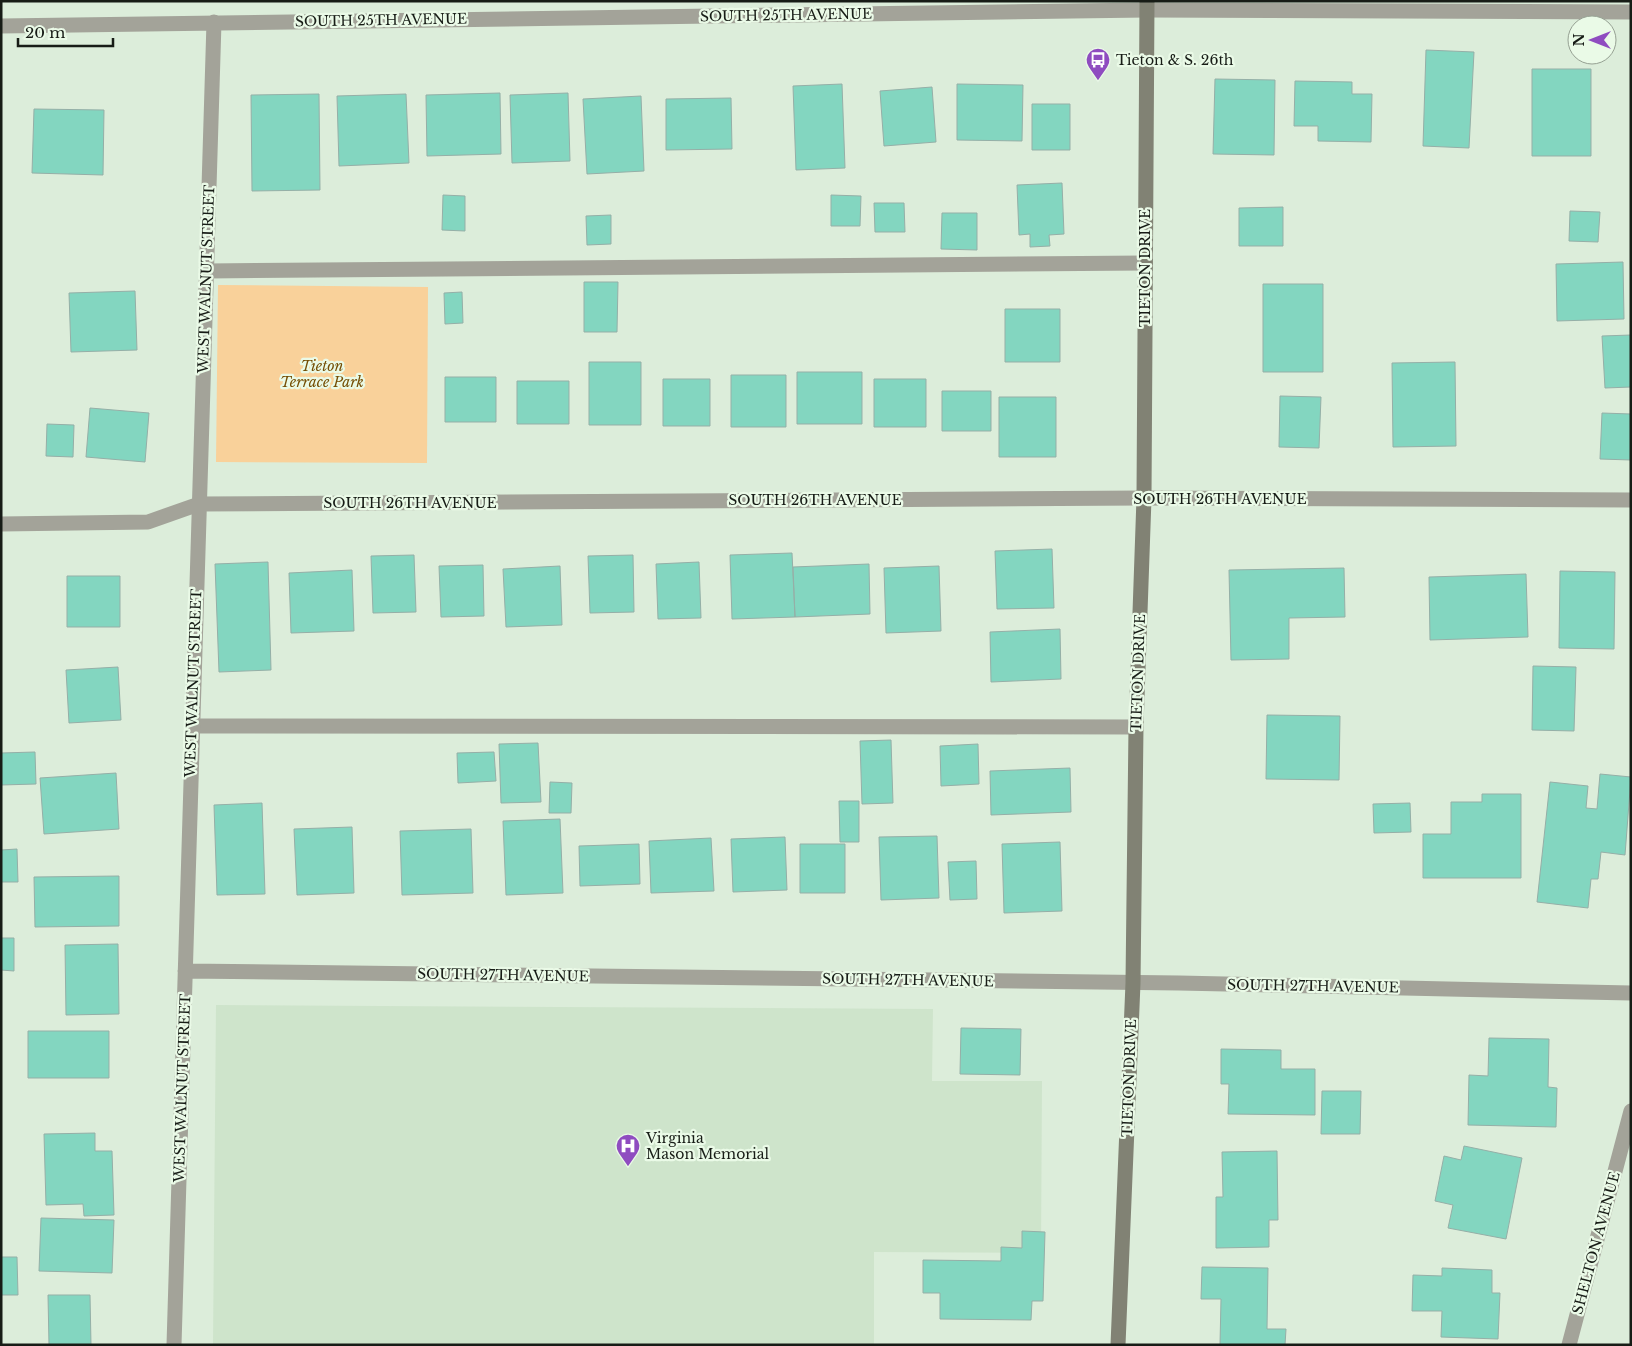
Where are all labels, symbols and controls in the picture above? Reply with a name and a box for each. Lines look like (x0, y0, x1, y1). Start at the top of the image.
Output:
street label: SOUTH 25TH AVENUE (700, 4, 872, 26)
street label: SOUTH 25TH AVENUE (295, 9, 467, 31)
scale bar (18, 15, 112, 47)
north arrow (1567, 15, 1617, 65)
text: 20 m (25, 23, 65, 42)
text: N (1570, 33, 1588, 47)
bus stop icon: Tieton & S. 26th (1085, 47, 1111, 81)
place label: Tieton & S. 26th (1116, 51, 1234, 69)
street label: WEST WALNUT STREET (194, 184, 218, 375)
street label: TIETON DRIVE (1136, 209, 1154, 327)
park label: Tieton Terrace Park (280, 357, 364, 391)
street label: SOUTH 26TH AVENUE (1133, 490, 1307, 508)
street label: SOUTH 26TH AVENUE (728, 491, 902, 509)
street label: SOUTH 26TH AVENUE (323, 494, 497, 512)
street label: WEST WALNUT STREET (181, 588, 205, 779)
street label: TIETON DRIVE (1127, 614, 1149, 732)
street label: SOUTH 27TH AVENUE (417, 965, 589, 985)
street label: SOUTH 27TH AVENUE (822, 970, 994, 990)
street label: SOUTH 27TH AVENUE (1227, 976, 1399, 996)
street label: WEST WALNUT STREET (170, 993, 194, 1184)
street label: TIETON DRIVE (1118, 1019, 1140, 1137)
place label: Virginia Mason Memorial (645, 1129, 770, 1163)
hospital icon: Virginia Mason Memorial (615, 1133, 641, 1167)
street label: SHELTON AVENUE (1568, 1170, 1624, 1316)

